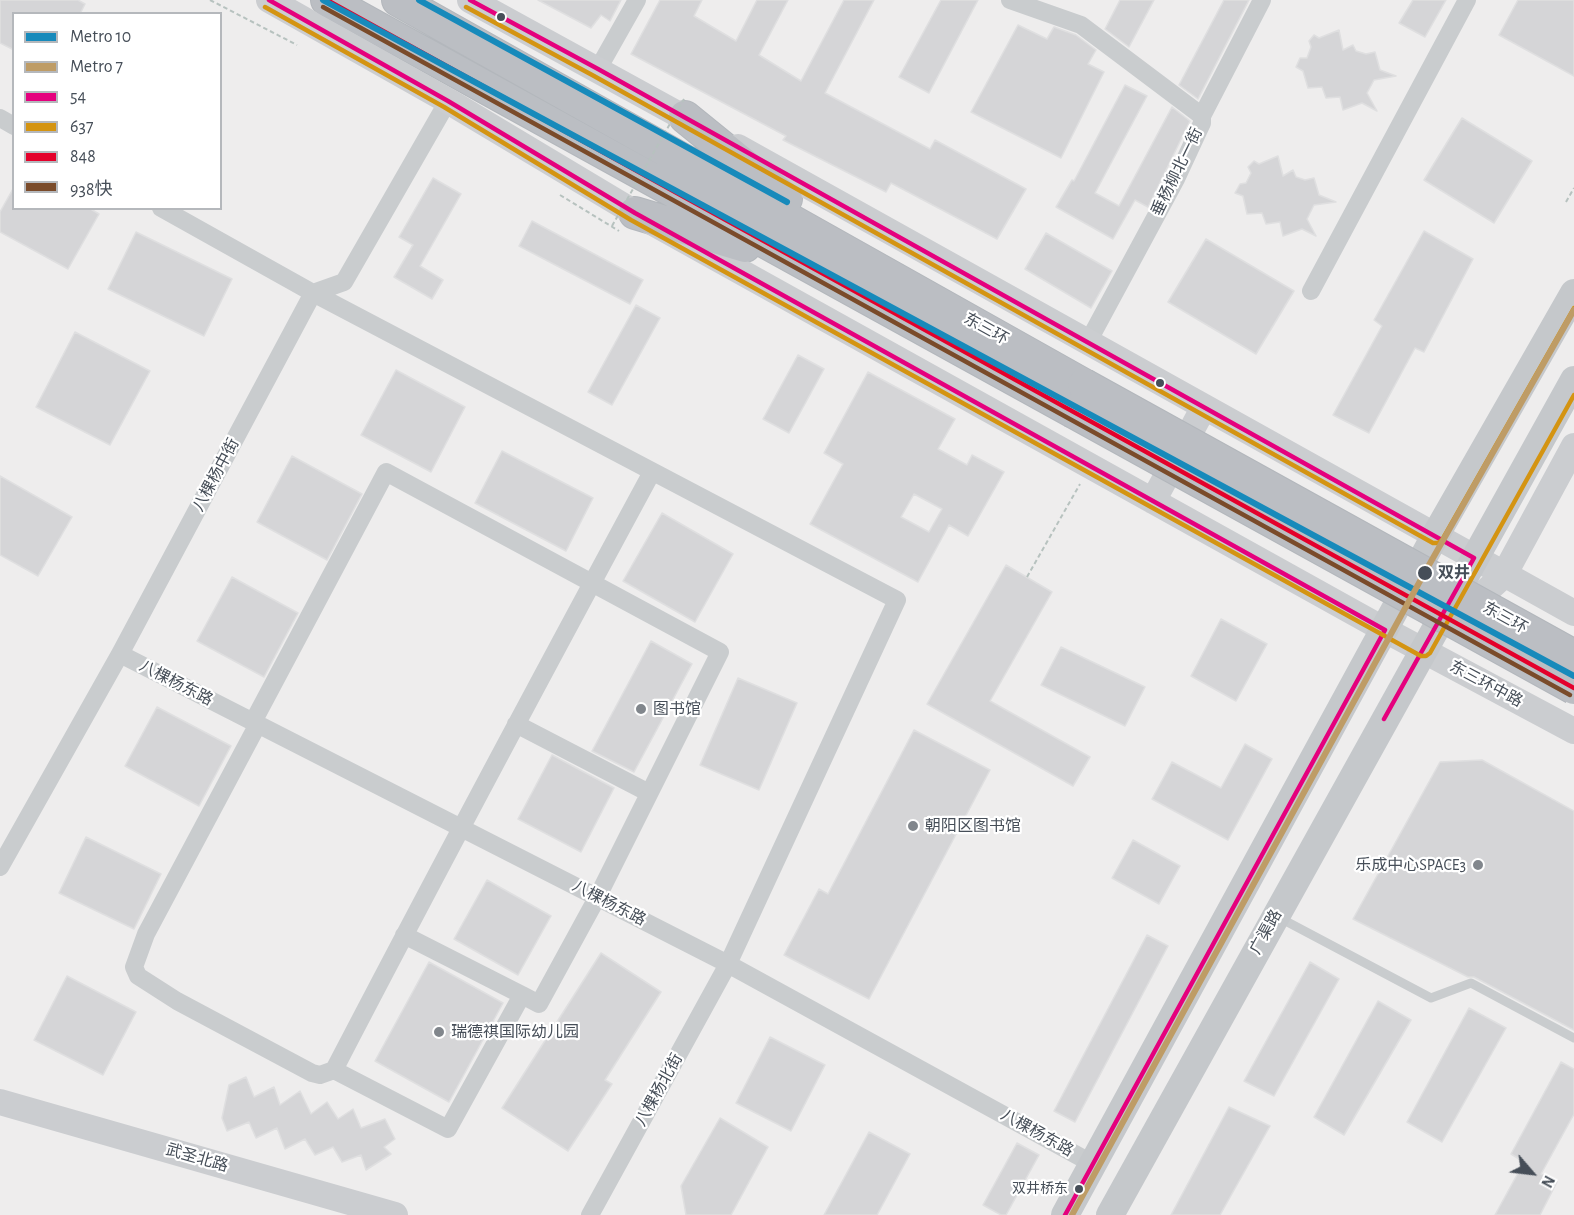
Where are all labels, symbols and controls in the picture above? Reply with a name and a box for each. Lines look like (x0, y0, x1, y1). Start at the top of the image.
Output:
unlabelled marker (495, 11, 507, 23)
legend (12, 12, 222, 210)
text: Metro 10 (70, 28, 131, 46)
text: Metro 7 (70, 58, 123, 76)
text: 54 (70, 88, 86, 106)
text: 637 (70, 118, 93, 136)
street label: 垂杨柳北一街 (1147, 125, 1207, 219)
text: 848 (70, 148, 96, 166)
text: 938快 (70, 181, 112, 199)
street label: 东三环 (960, 309, 1012, 349)
unlabelled marker (1154, 377, 1166, 389)
street label: 八棵杨中街 (189, 435, 243, 515)
place label: 双井 (1438, 563, 1470, 583)
marker: 双井 (1416, 564, 1434, 582)
street label: 东三环 (1479, 598, 1531, 638)
street label: 八棵杨东路 (136, 656, 216, 710)
street label: 东三环中路 (1446, 657, 1526, 711)
place label: 图书馆 (653, 699, 701, 719)
marker: 图书馆 (634, 702, 648, 716)
place label: 朝阳区图书馆 (925, 816, 1021, 836)
marker: 朝阳区图书馆 (906, 819, 920, 833)
place label: 乐成中心SPACE3 (1355, 855, 1466, 875)
marker: 乐成中心SPACE3 (1471, 858, 1485, 872)
street label: 八棵杨东路 (569, 876, 649, 930)
street label: 广渠路 (1246, 906, 1286, 958)
place label: 瑞德祺国际幼儿园 (451, 1022, 579, 1042)
marker: 瑞德祺国际幼儿园 (432, 1025, 446, 1039)
street label: 八棵杨北街 (631, 1050, 687, 1130)
street label: 八棵杨东路 (997, 1105, 1077, 1161)
street label: 武圣北路 (164, 1140, 230, 1176)
north arrow (1502, 1143, 1562, 1203)
text: N (1538, 1173, 1558, 1190)
place label: 双井桥东 (1012, 1181, 1068, 1197)
marker: 双井桥东 (1073, 1183, 1085, 1195)

